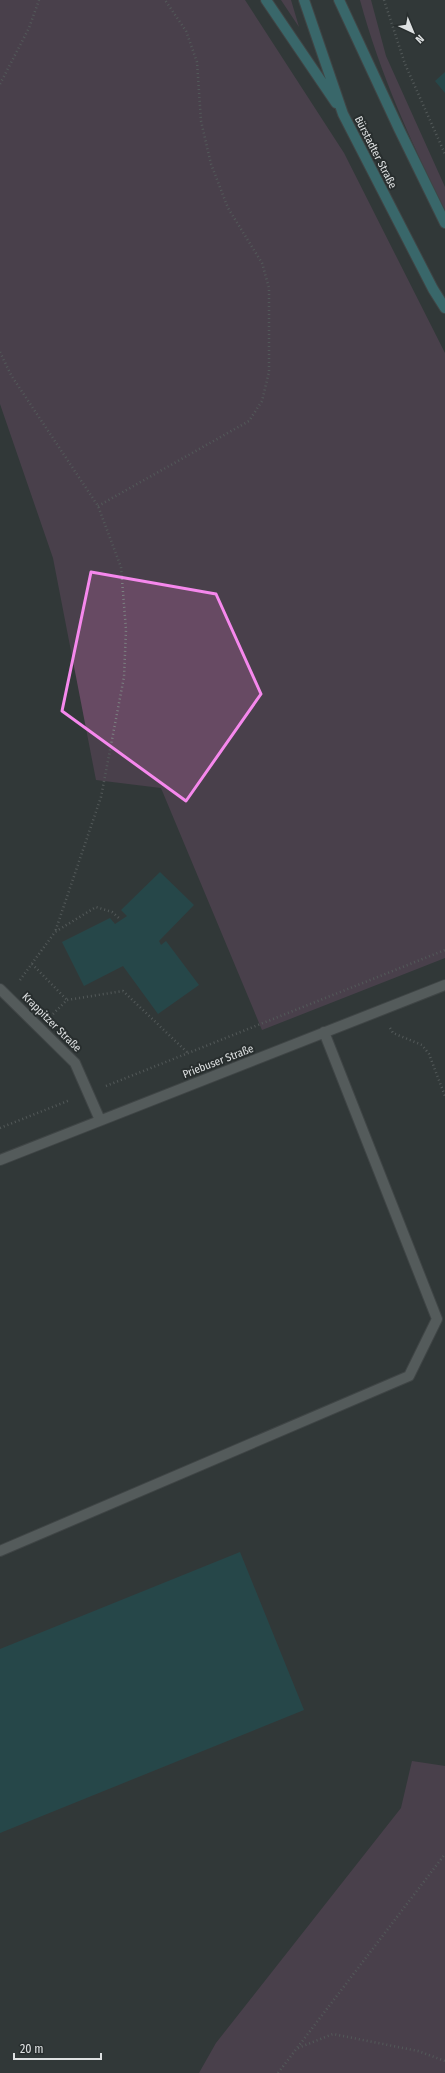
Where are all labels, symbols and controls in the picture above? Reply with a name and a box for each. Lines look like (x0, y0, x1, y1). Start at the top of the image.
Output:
north arrow (393, 12, 433, 52)
text: N (413, 32, 426, 46)
street label: Bürstadter Straße (352, 114, 399, 191)
street label: Krappitzer Straße (19, 990, 84, 1055)
street label: Priebuser Straße (181, 1042, 256, 1081)
scale bar (14, 2035, 101, 2061)
text: 20 m (20, 2042, 44, 2056)

